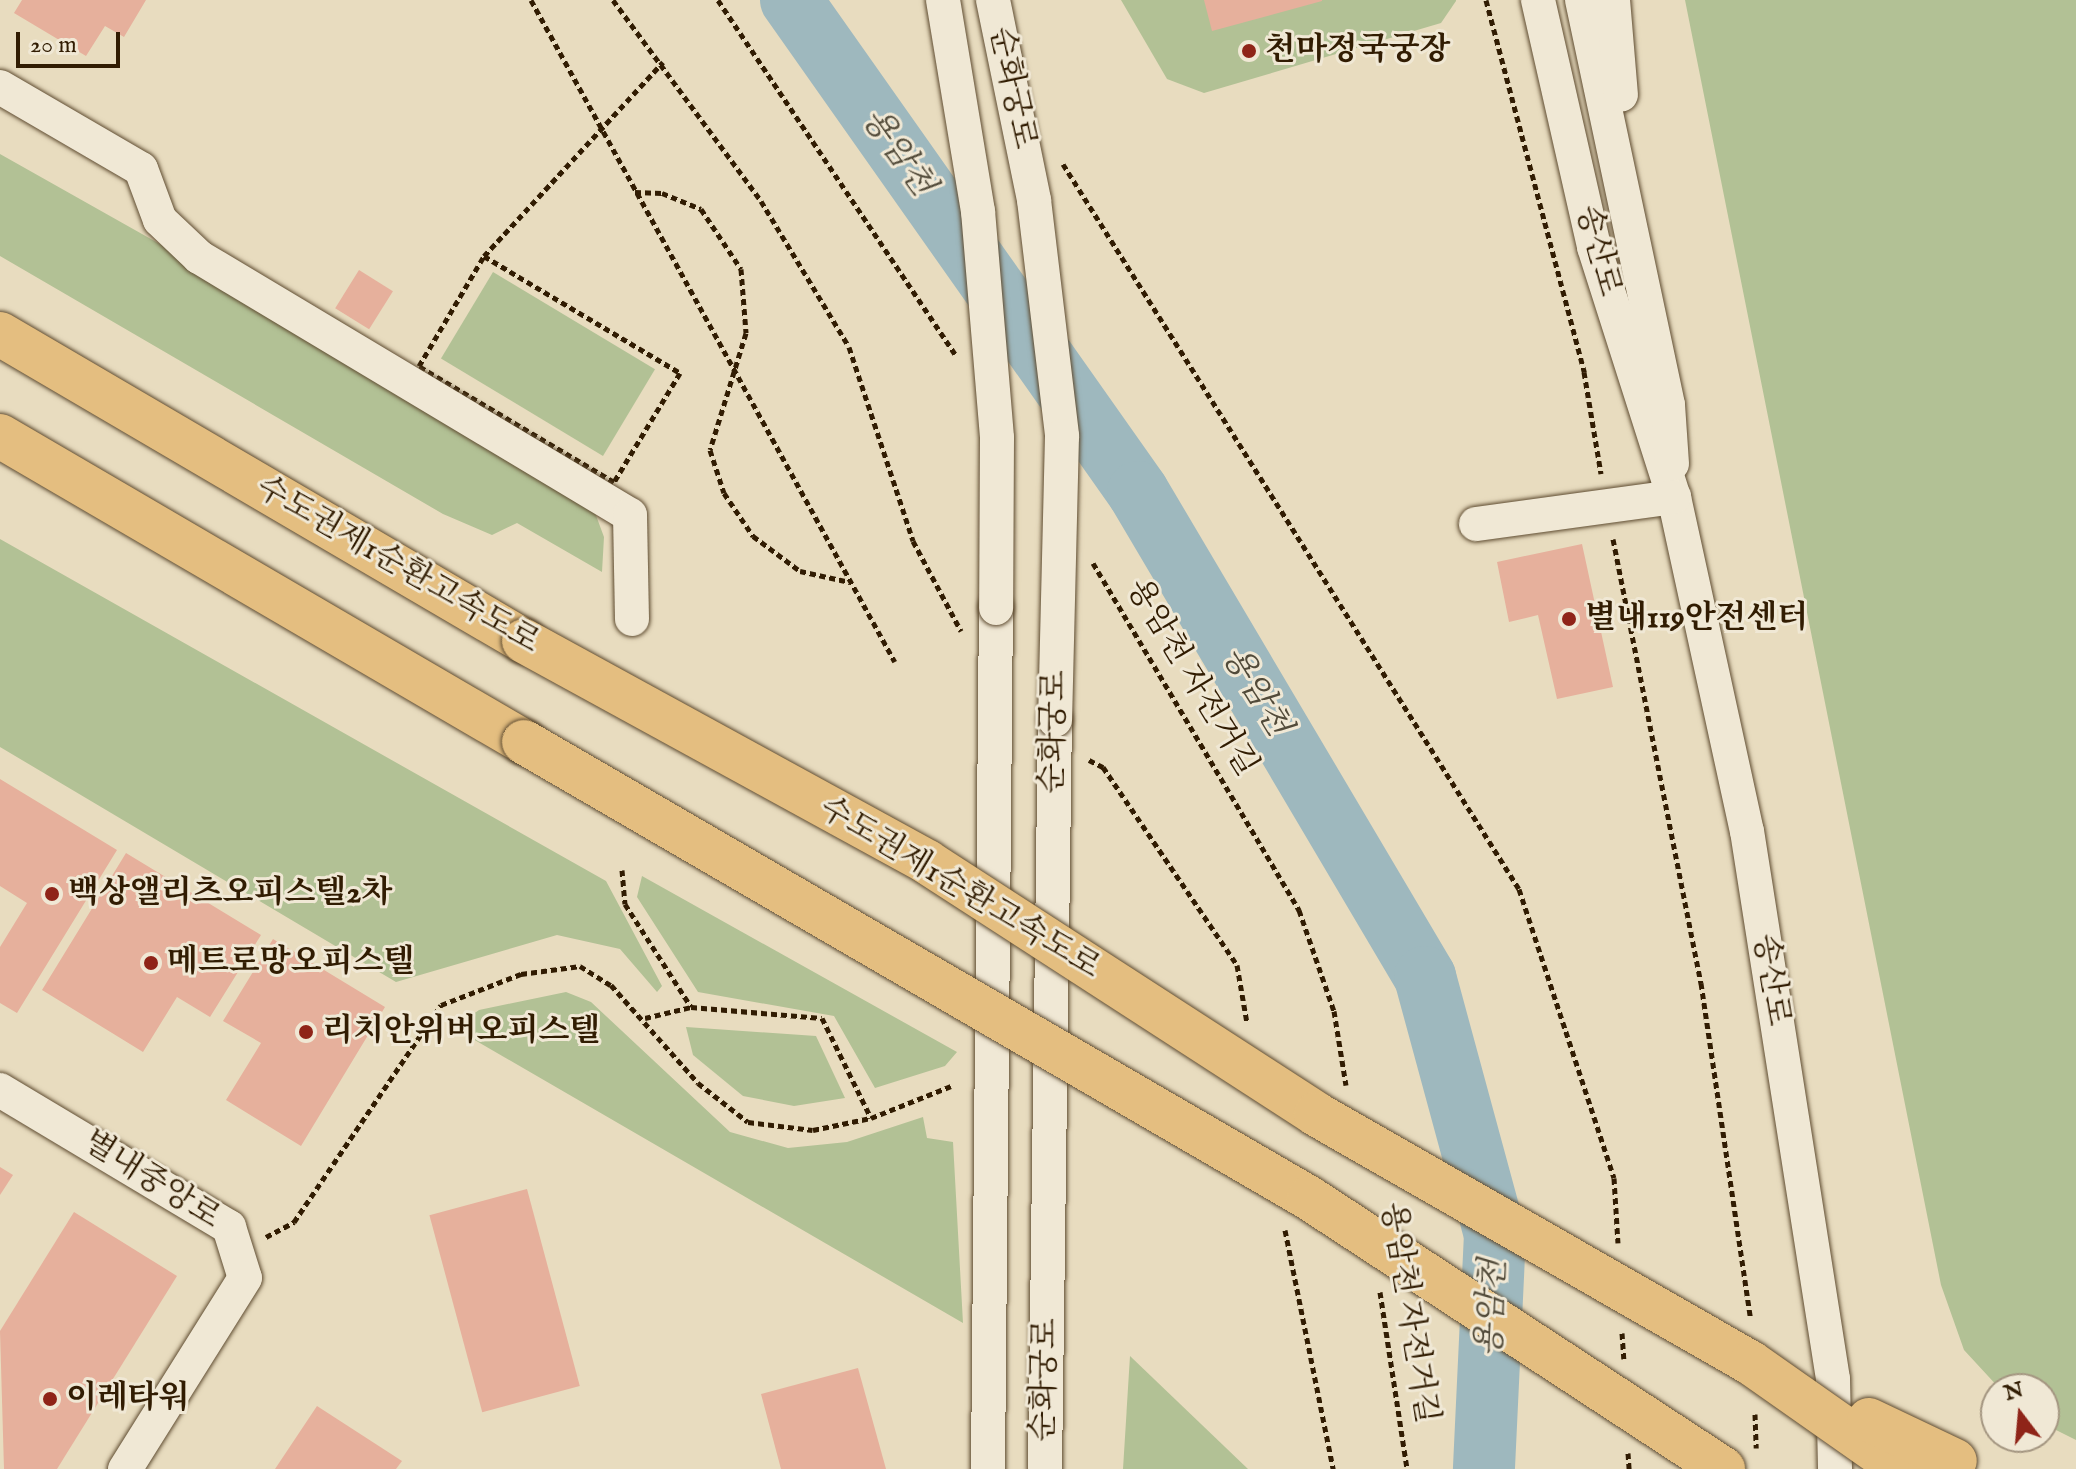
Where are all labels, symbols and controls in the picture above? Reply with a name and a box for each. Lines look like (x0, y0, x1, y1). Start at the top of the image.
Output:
scale bar (20, 16, 124, 66)
street label: 순화궁로 (979, 24, 1043, 152)
text: 20 m (30, 30, 77, 61)
place label: 천마정국궁장 (1265, 32, 1450, 70)
marker: 천마정국궁장 (1240, 42, 1258, 60)
water label: 용암천 (853, 100, 943, 204)
street label: 송산로 (1566, 201, 1628, 301)
street label: 수도권제1순환고속도로 (248, 469, 546, 663)
street label: 용암천 자전거길 (1117, 572, 1265, 784)
place label: 별내119안전센터 (1585, 600, 1808, 638)
marker: 별내119안전센터 (1560, 610, 1578, 628)
water label: 용암천 (1213, 638, 1299, 744)
street label: 순화궁로 (1035, 670, 1075, 794)
street label: 수도권제1순환고속도로 (812, 790, 1106, 988)
place label: 백상앨리츠오피스텔2차 (68, 875, 392, 913)
marker: 백상앨리츠오피스텔2차 (43, 885, 61, 903)
street label: 송산로 (1744, 931, 1796, 1029)
place label: 메트로망오피스텔 (167, 944, 414, 982)
marker: 메트로망오피스텔 (142, 954, 160, 972)
place label: 리치안위버오피스텔 (322, 1013, 600, 1051)
marker: 리치안위버오피스텔 (297, 1023, 315, 1041)
street label: 별내중앙로 (75, 1124, 227, 1238)
street label: 용암천 자전거길 (1372, 1200, 1444, 1426)
water label: 용암천 (1469, 1258, 1515, 1358)
street label: 순화궁로 (1026, 1318, 1066, 1442)
north arrow (1980, 1373, 2060, 1453)
text: N (2001, 1376, 2027, 1408)
place label: 이레타워 (66, 1380, 190, 1418)
marker: 이레타워 (41, 1390, 59, 1408)

